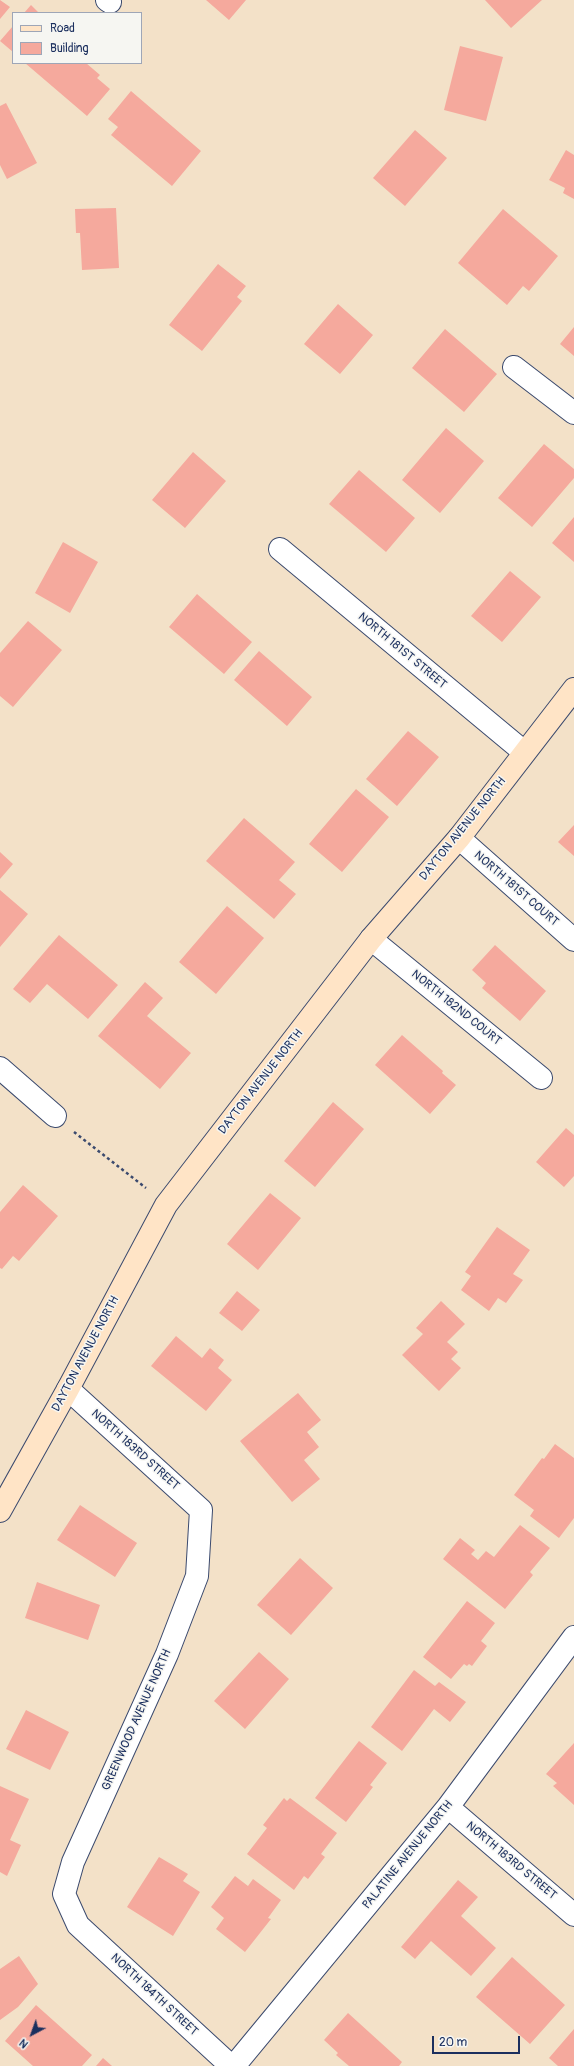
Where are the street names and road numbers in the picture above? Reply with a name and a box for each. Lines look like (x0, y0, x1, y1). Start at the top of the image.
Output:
street label: NORTH 181ST STREET (355, 610, 449, 692)
street label: DAYTON AVENUE NORTH (417, 774, 509, 884)
street label: NORTH 181ST COURT (471, 848, 561, 930)
street label: NORTH 182ND COURT (408, 967, 504, 1049)
street label: DAYTON AVENUE NORTH (216, 1027, 306, 1137)
street label: DAYTON AVENUE NORTH (49, 1294, 123, 1414)
street label: NORTH 183RD STREET (88, 1407, 182, 1493)
street label: GREENWOOD AVENUE NORTH (99, 1647, 175, 1793)
street label: PALATINE AVENUE NORTH (360, 1798, 456, 1912)
street label: NORTH 183RD STREET (463, 1819, 559, 1903)
street label: NORTH 184TH STREET (107, 1951, 201, 2039)

